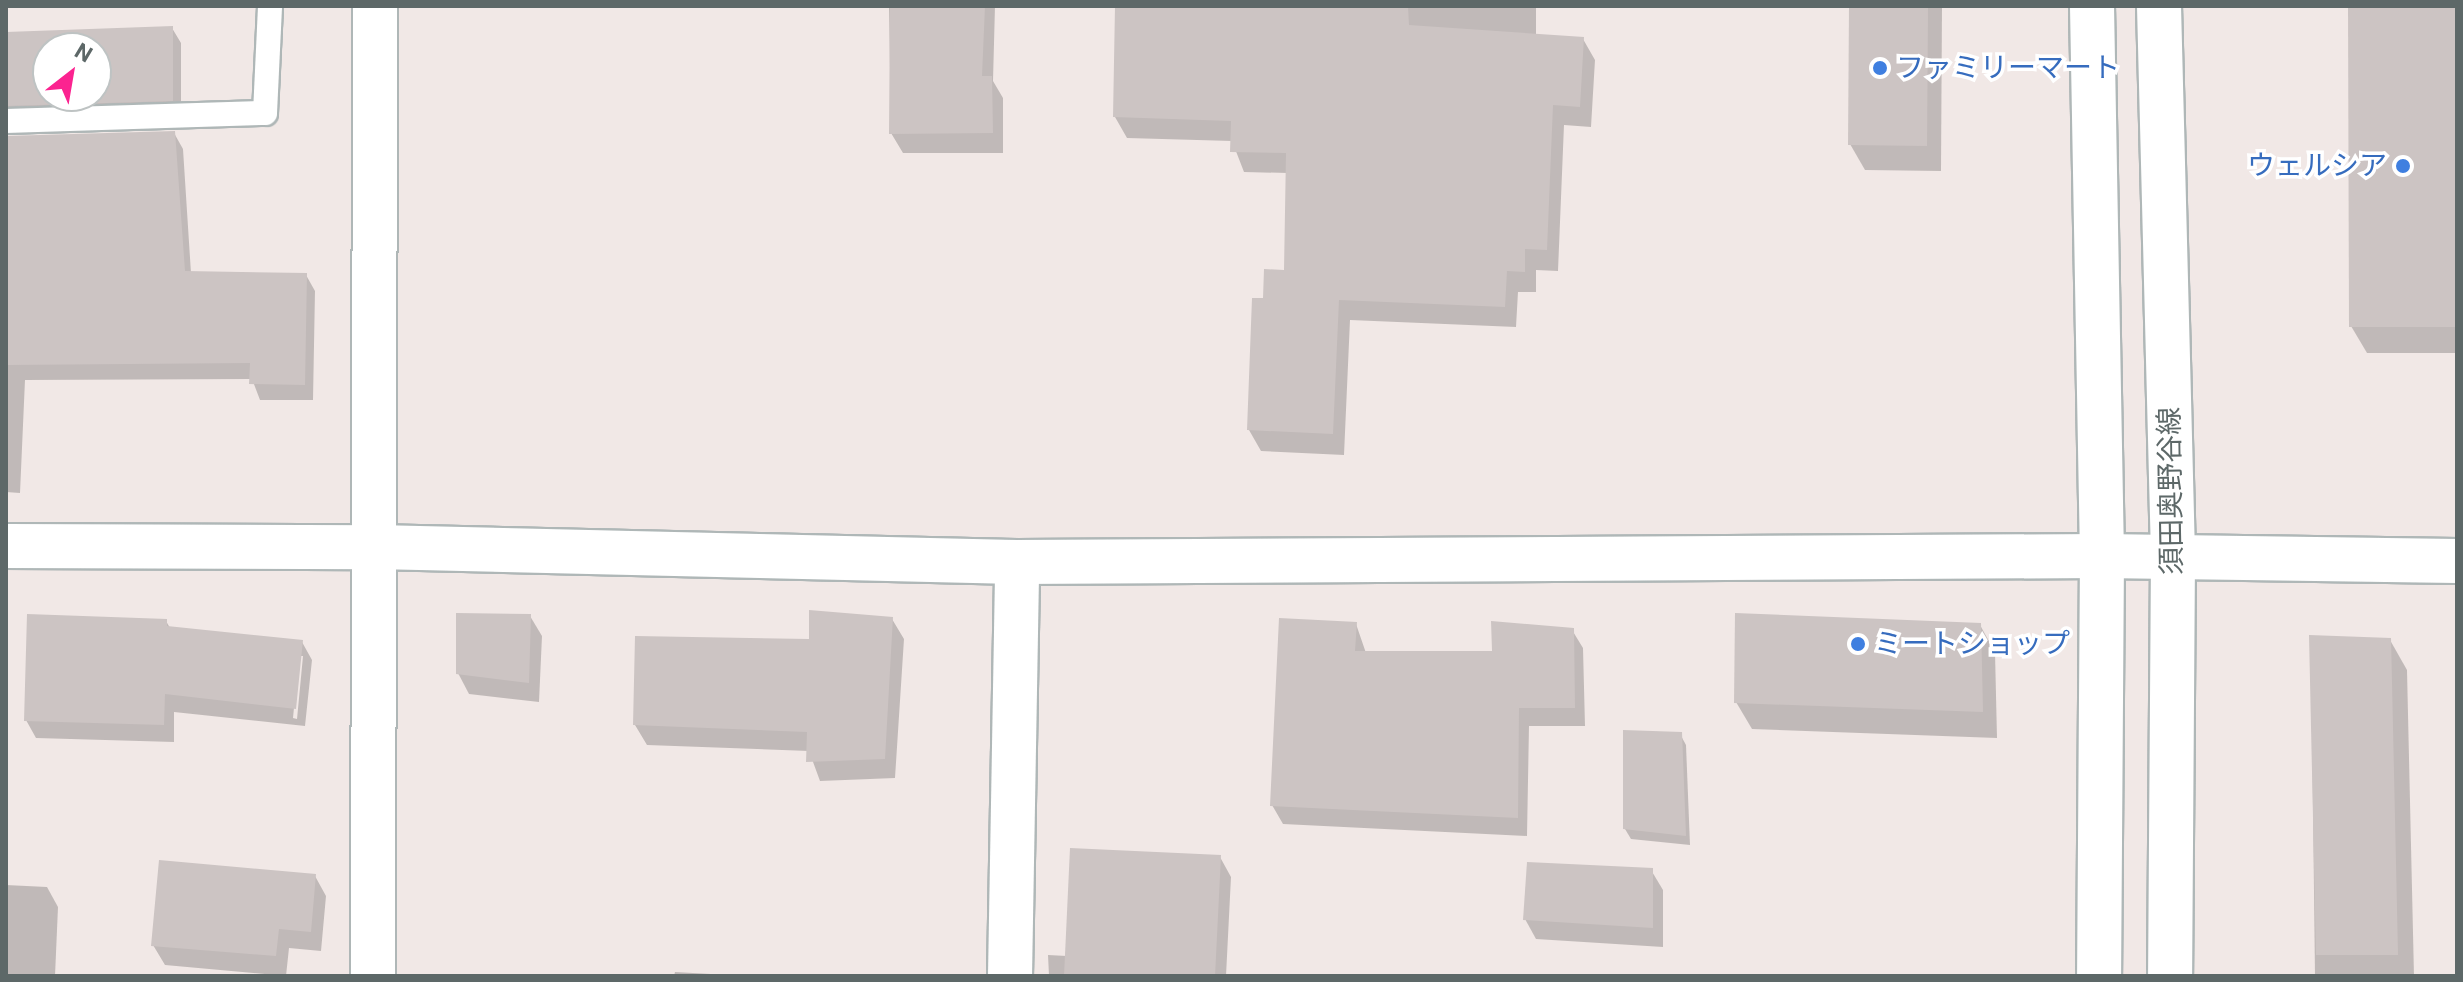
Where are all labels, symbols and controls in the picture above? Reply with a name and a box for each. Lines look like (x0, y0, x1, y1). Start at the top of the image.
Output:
north arrow (32, 32, 112, 112)
text: N (70, 38, 97, 67)
place label: ファミリーマート (1896, 51, 2120, 85)
marker: ファミリーマート (1871, 59, 1889, 77)
place label: ウェルシア (2247, 149, 2387, 183)
marker: ウェルシア (2394, 157, 2412, 175)
street label: 須田奥野谷線 (2153, 407, 2189, 575)
place label: ミートショップ (1874, 627, 2070, 661)
marker: ミートショップ (1849, 635, 1867, 653)

